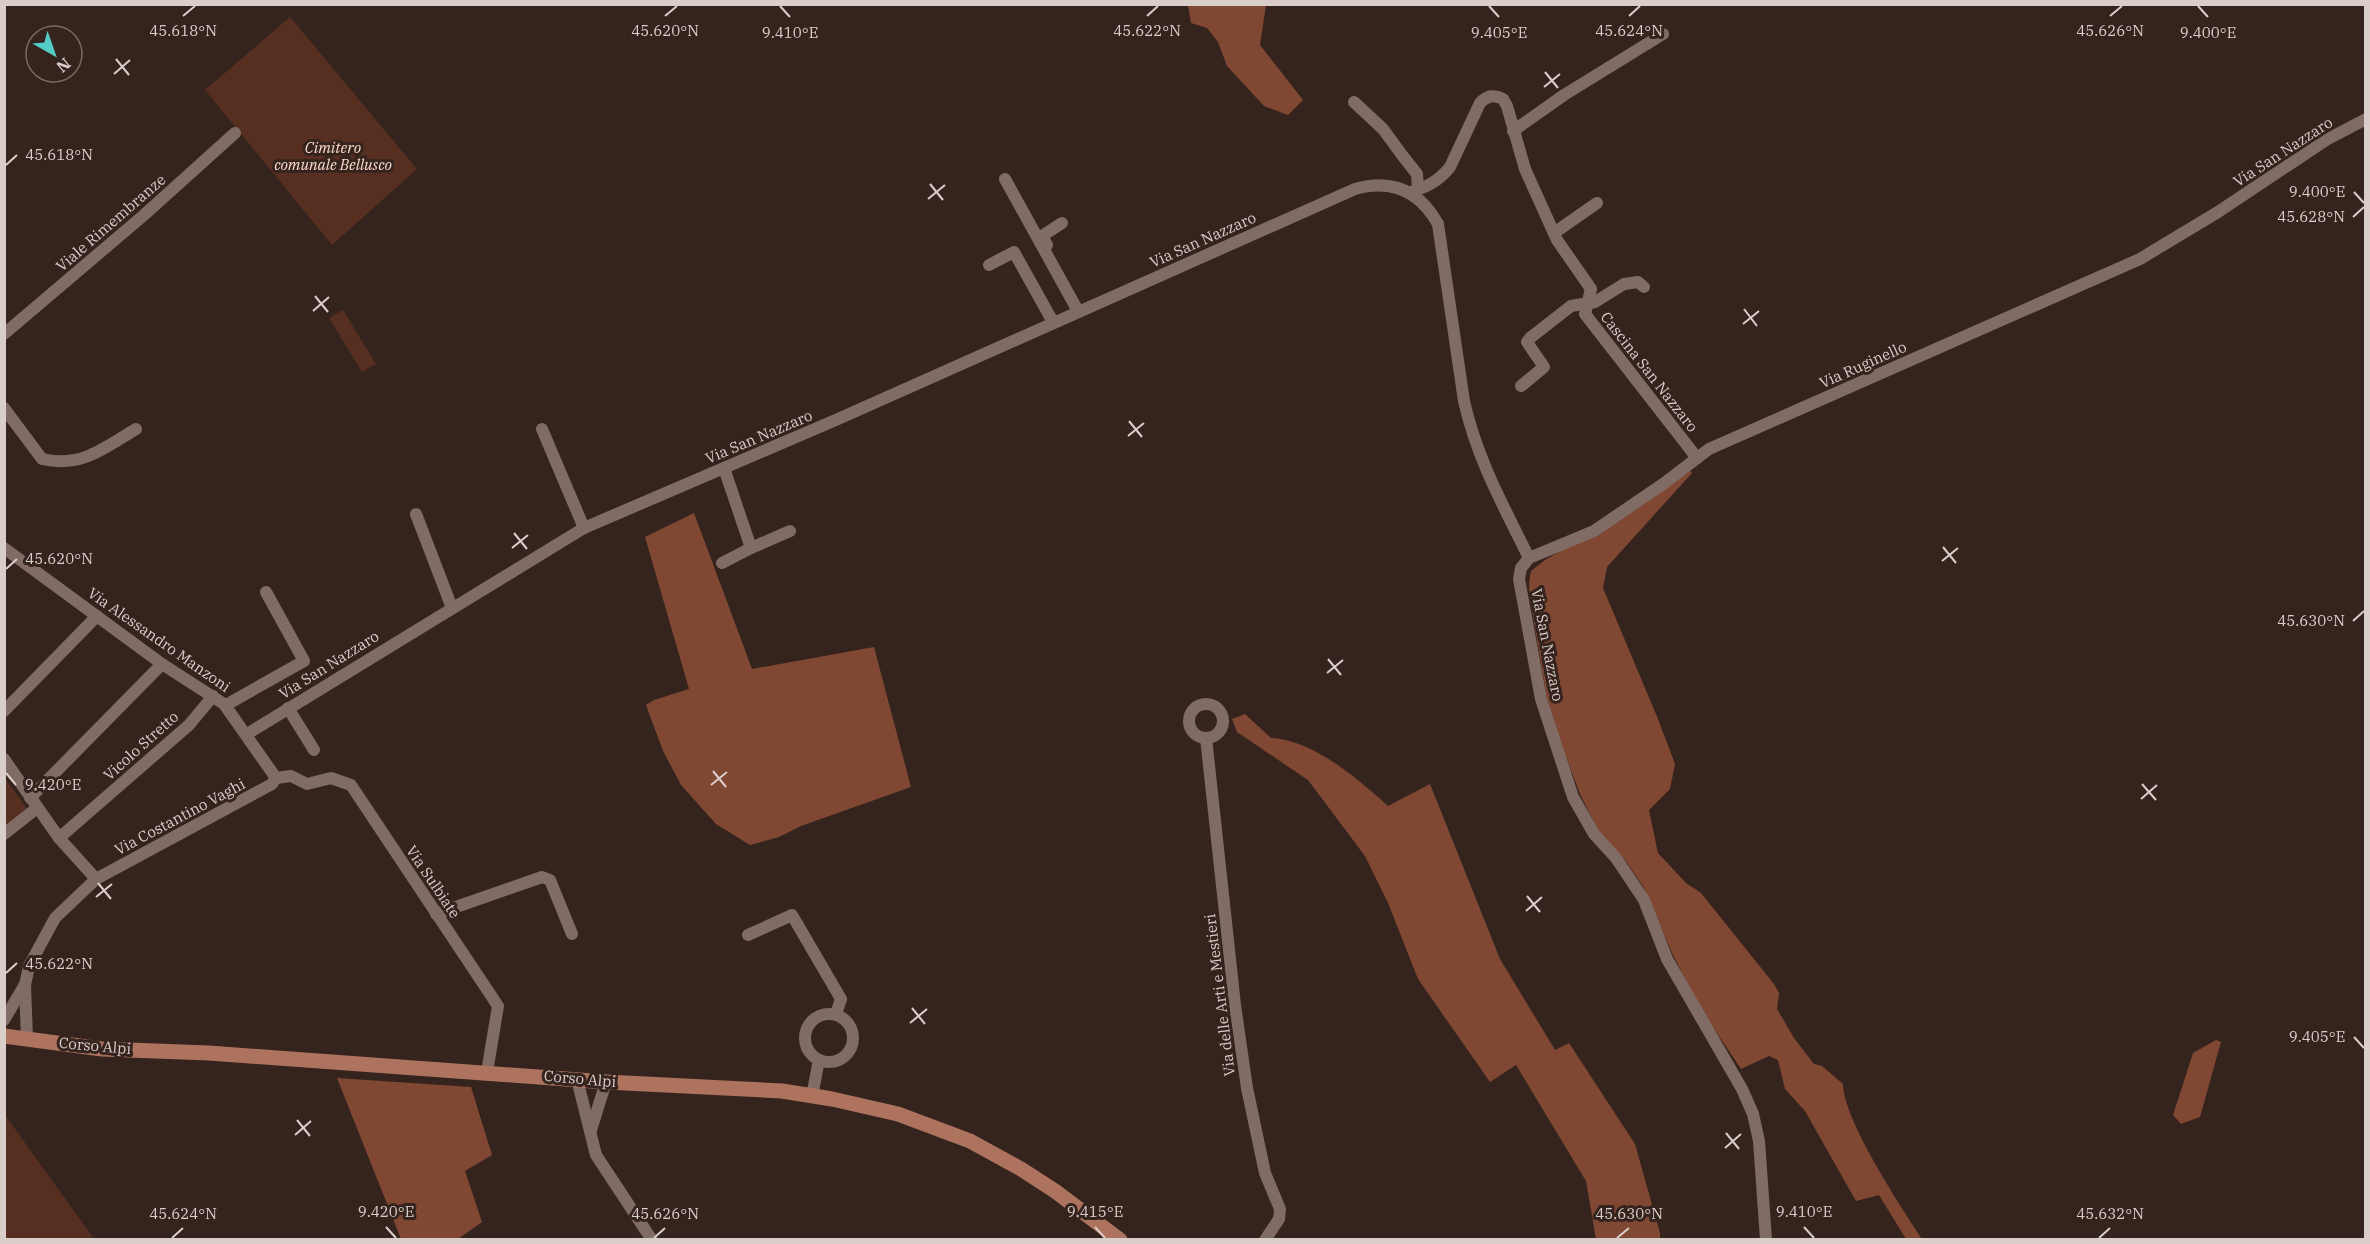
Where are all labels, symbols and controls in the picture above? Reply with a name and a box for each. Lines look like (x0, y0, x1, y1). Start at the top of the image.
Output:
text: 45.618°N (149, 21, 217, 40)
text: 45.620°N (631, 21, 699, 40)
text: 45.622°N (1113, 21, 1181, 40)
text: 45.624°N (1595, 21, 1663, 40)
text: 45.626°N (2076, 21, 2144, 40)
text: 9.410°E (762, 23, 818, 42)
text: 9.405°E (1471, 23, 1527, 42)
text: 9.400°E (2180, 23, 2236, 42)
north arrow (24, 24, 84, 84)
text: N (52, 54, 75, 77)
street label: Via San Nazzaro (2230, 112, 2336, 191)
park label: Cimitero comunale Bellusco (274, 138, 392, 174)
text: 45.618°N (25, 145, 93, 164)
street label: Viale Rimembranze (52, 170, 169, 275)
text: 9.400°E (2289, 182, 2345, 201)
text: 45.628°N (2277, 207, 2345, 226)
street label: Via San Nazzaro (1147, 208, 1259, 271)
street label: Cascina San Nazzaro (1597, 308, 1702, 436)
street label: Via Ruginello (1816, 337, 1909, 392)
street label: Via San Nazzaro (702, 405, 815, 468)
text: 45.620°N (25, 549, 93, 568)
street label: Via Alessandro Manzoni (84, 583, 235, 696)
street label: Via San Nazzaro (1527, 587, 1568, 703)
text: 45.630°N (2277, 611, 2345, 630)
street label: Via San Nazzaro (275, 626, 382, 703)
street label: Vicolo Stretto (99, 707, 182, 784)
street label: Via Costantino Vaghi (111, 774, 249, 859)
text: 9.420°E (25, 775, 81, 794)
street label: Via Sulbiate (402, 842, 465, 922)
street label: Via delle Arti e Mestieri (1200, 912, 1239, 1077)
text: 45.622°N (25, 954, 93, 973)
text: 9.405°E (2289, 1027, 2345, 1046)
street label: Corso Alpi (58, 1033, 132, 1058)
street label: Corso Alpi (543, 1066, 617, 1091)
text: 9.420°E (358, 1202, 414, 1221)
text: 9.415°E (1067, 1202, 1123, 1221)
text: 9.410°E (1776, 1202, 1832, 1221)
text: 45.624°N (149, 1204, 217, 1223)
text: 45.626°N (631, 1204, 699, 1223)
text: 45.630°N (1595, 1204, 1663, 1223)
text: 45.632°N (2076, 1204, 2144, 1223)

